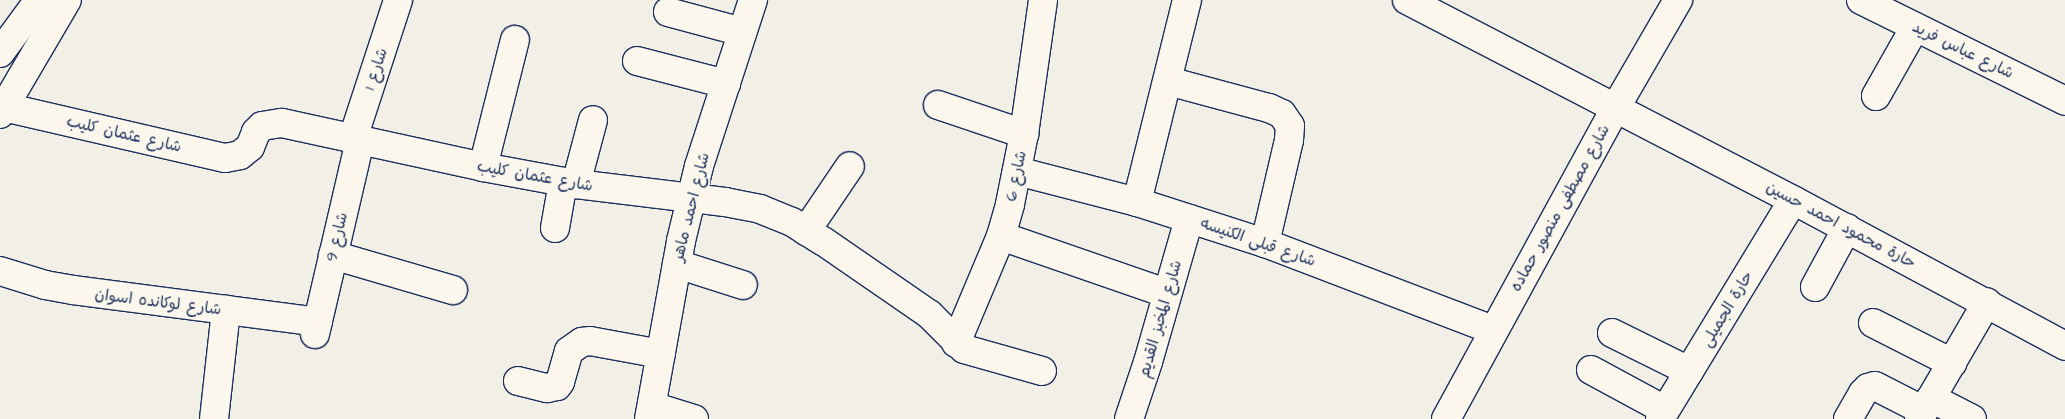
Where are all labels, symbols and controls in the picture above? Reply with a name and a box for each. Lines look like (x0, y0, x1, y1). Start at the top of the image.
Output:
street label: شارع عباس فريد (1909, 17, 2017, 83)
street label: شارع 1 (360, 46, 392, 92)
street label: شارع عثمان كليب (65, 111, 183, 157)
street label: شارع مصطفى منصور حماده (1506, 121, 1614, 295)
street label: شارع 6 (1001, 149, 1031, 203)
street label: شارع احمد ماهر (668, 150, 714, 264)
street label: شارع عثمان كليب (476, 156, 594, 196)
street label: حارة محمود احمد حسين (1763, 177, 1919, 273)
street label: شارع 9 (322, 210, 352, 264)
street label: شارع قبلى الكنيسه (1198, 213, 1318, 271)
street label: شارع المخبز القديم (1134, 258, 1186, 380)
street label: حارة الجميلى (1697, 268, 1757, 350)
street label: شارع لوكانده اسوان (94, 285, 222, 319)

